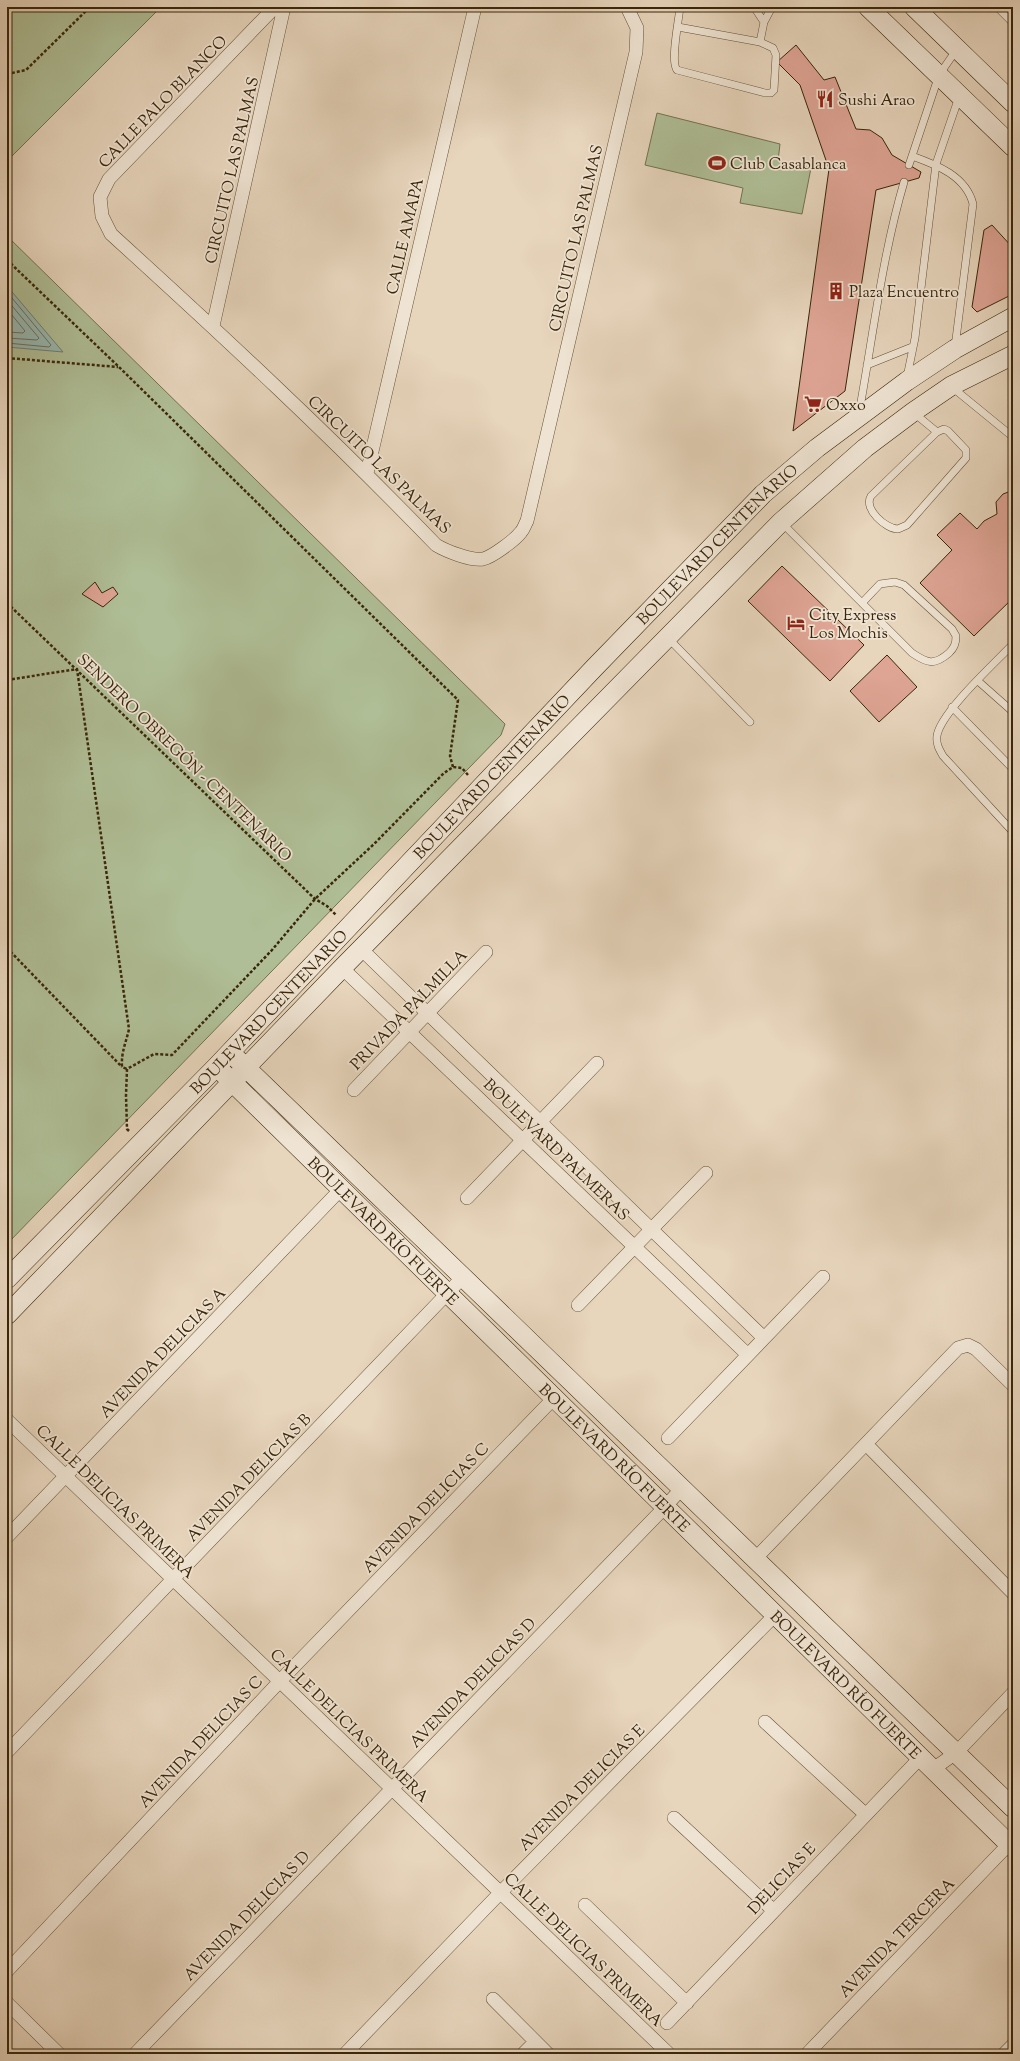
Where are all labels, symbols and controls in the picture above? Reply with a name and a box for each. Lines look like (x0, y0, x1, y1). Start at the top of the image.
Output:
street label: CALLE PALO BLANCO (94, 31, 234, 174)
street label: CIRCUITO LAS PALMAS (201, 75, 266, 266)
restaurant icon: Sushi Arao (815, 89, 835, 109)
place label: Sushi Arao (838, 90, 915, 113)
street label: CIRCUITO LAS PALMAS (545, 143, 610, 334)
sports icon: Club Casablanca (707, 153, 727, 173)
place label: Club Casablanca (730, 154, 847, 177)
street label: CALLE AMAPA (382, 176, 431, 297)
building icon: Plaza Encuentro (826, 281, 846, 301)
place label: Plaza Encuentro (849, 282, 959, 305)
street label: CIRCUITO LAS PALMAS (301, 391, 455, 540)
supermarket icon: Oxxo (803, 394, 823, 414)
place label: Oxxo (826, 395, 866, 418)
street label: BOULEVARD CENTENARIO (633, 460, 804, 631)
place label: City Express Los Mochis (809, 605, 896, 646)
hotel icon: City Express Los Mochis (786, 613, 806, 633)
street label: SENDERO OBREGÓN - CENTENARIO (71, 649, 297, 868)
street label: BOULEVARD CENTENARIO (409, 691, 577, 866)
street label: BOULEVARD CENTENARIO (186, 926, 354, 1101)
street label: PRIVADA PALMILLA (346, 945, 474, 1076)
street label: BOULEVARD PALMERAS (477, 1075, 634, 1227)
street label: BOULEVARD RÍO FUERTE (301, 1153, 463, 1312)
street label: AVENIDA DELICIAS A (95, 1283, 232, 1424)
street label: BOULEVARD RÍO FUERTE (532, 1380, 694, 1539)
street label: AVENIDA DELICIAS B (182, 1409, 317, 1548)
street label: CALLE DELICIAS PRIMERA (30, 1420, 199, 1585)
street label: AVENIDA DELICIAS C (358, 1438, 495, 1579)
street label: BOULEVARD RÍO FUERTE (764, 1607, 925, 1766)
street label: AVENIDA DELICIAS D (405, 1613, 542, 1754)
street label: CALLE DELICIAS PRIMERA (264, 1644, 433, 1809)
street label: AVENIDA DELICIAS C (134, 1671, 269, 1814)
street label: AVENIDA DELICIAS E (514, 1720, 651, 1857)
street label: DELICIAS E (743, 1838, 822, 1921)
street label: AVENIDA DELICIAS D (179, 1846, 316, 1987)
street label: CALLE DELICIAS PRIMERA (498, 1868, 667, 2033)
street label: AVENIDA TERCERA (834, 1874, 961, 2004)

